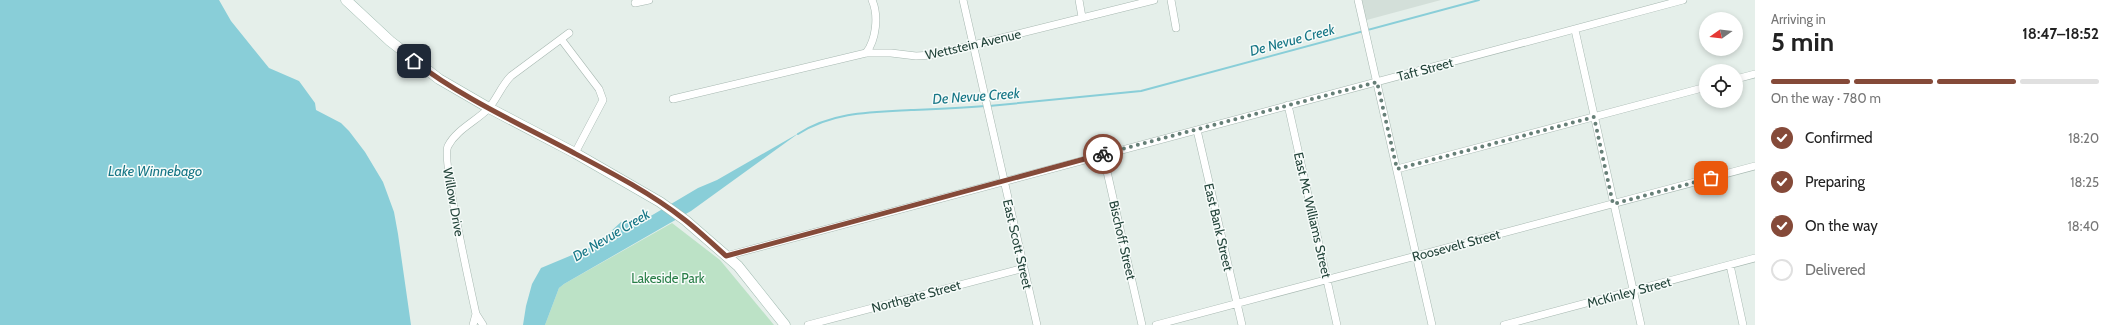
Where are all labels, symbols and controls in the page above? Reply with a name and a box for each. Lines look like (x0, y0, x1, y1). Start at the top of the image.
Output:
text: Arriving in (1771, 11, 1826, 27)
north arrow (1699, 12, 1743, 56)
map controls (1699, 12, 1743, 108)
water label: De Nevue Creek (1248, 20, 1337, 60)
street label: Wettstein Avenue (924, 25, 1023, 63)
text: 18:47–18:52 (2022, 25, 2099, 43)
text: 5 min (1771, 26, 1834, 58)
pin (397, 44, 431, 78)
icon: home (403, 50, 425, 72)
street label: Taft Street (1395, 54, 1455, 84)
button: locate (1699, 64, 1743, 108)
water label: De Nevue Creek (932, 84, 1021, 108)
text: On the way · 780 m (1771, 90, 1881, 106)
icon: check (1771, 127, 1793, 149)
text: Confirmed (1805, 129, 1873, 147)
text: 18:20 (2068, 130, 2099, 146)
courier (1083, 134, 1123, 174)
icon: bike (1092, 143, 1114, 165)
street label: East Mc Williams Street (1291, 151, 1335, 280)
pin (1694, 161, 1728, 195)
water label: Lake Winnebago (108, 162, 202, 180)
street label: Willow Drive (440, 166, 468, 238)
icon: bag (1700, 167, 1722, 189)
icon: check (1771, 171, 1793, 193)
text: Preparing (1805, 173, 1865, 191)
text: 18:25 (2070, 174, 2099, 190)
street label: East Bank Street (1201, 182, 1237, 273)
street label: East Scott Street (1000, 198, 1036, 291)
street label: Bischoff Street (1106, 199, 1140, 282)
water label: De Nevue Creek (569, 204, 654, 265)
icon: check (1771, 215, 1793, 237)
text: On the way (1805, 217, 1878, 235)
text: 18:40 (2068, 218, 2099, 234)
street label: Roosevelt Street (1410, 225, 1502, 264)
text: Delivered (1805, 261, 1866, 279)
park label: Lakeside Park (631, 270, 705, 286)
street label: McKinley Street (1585, 273, 1673, 311)
street label: Northgate Street (870, 276, 963, 316)

